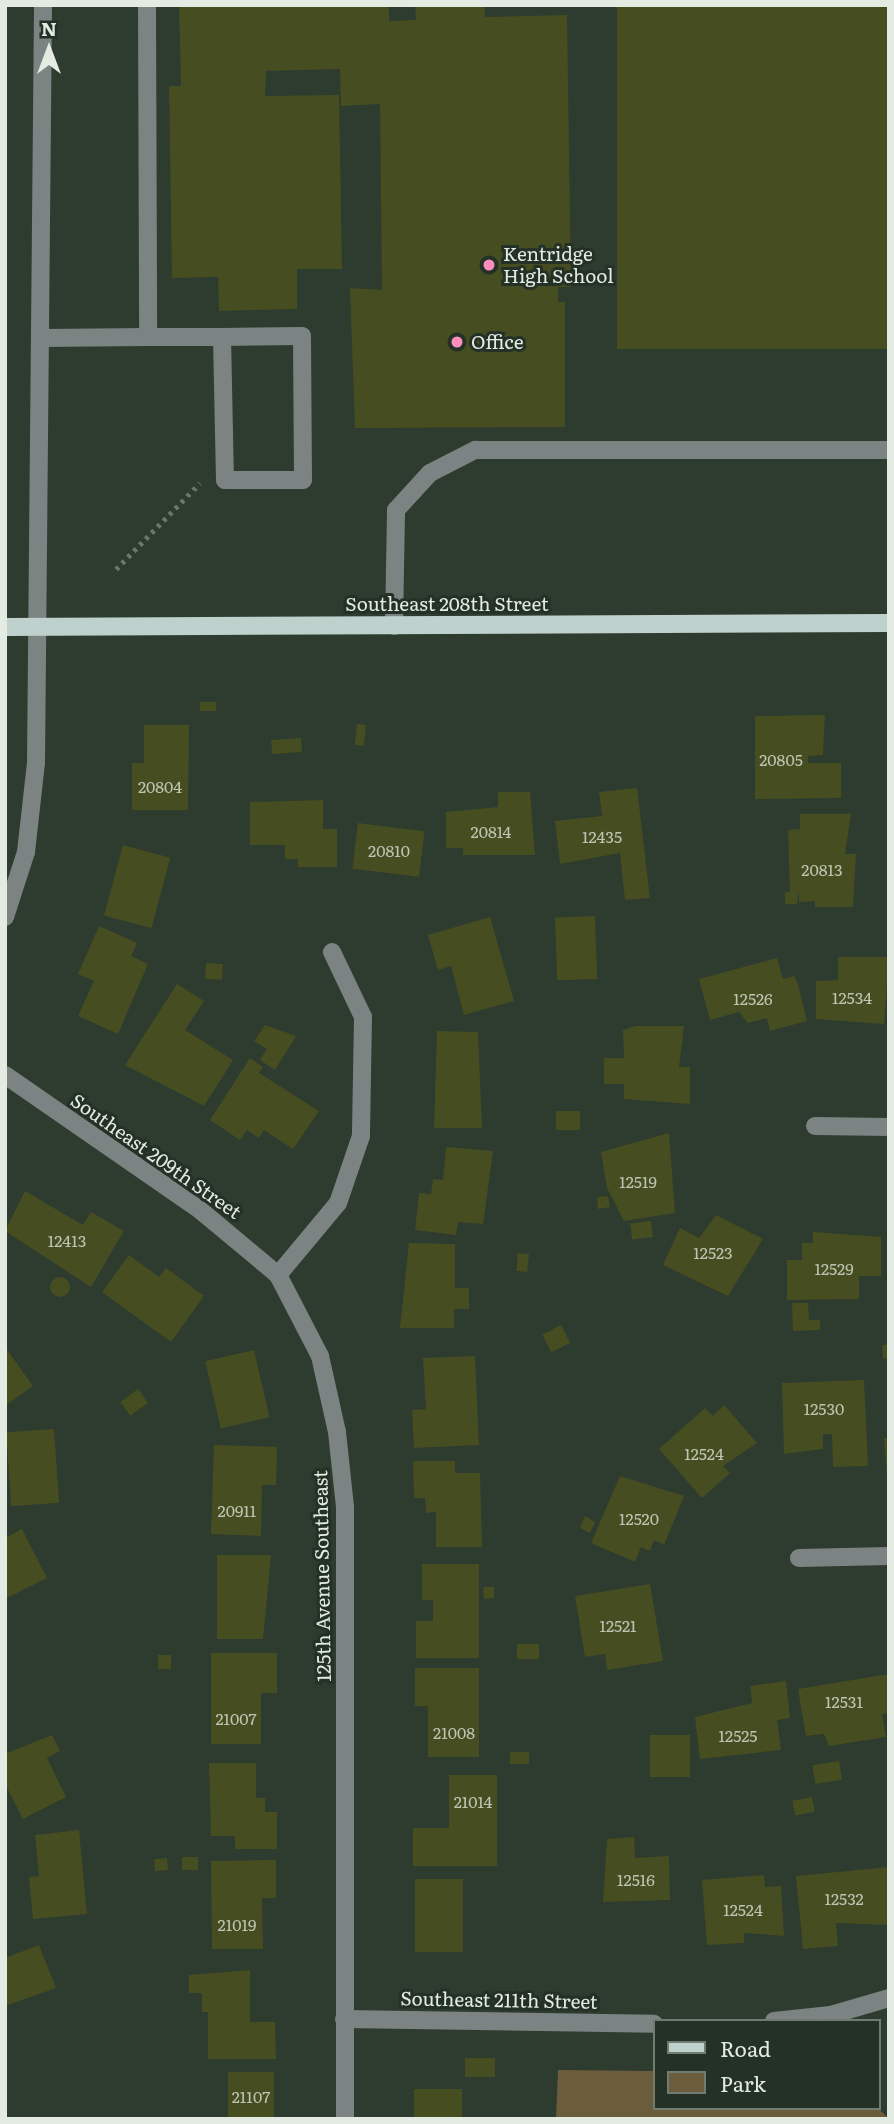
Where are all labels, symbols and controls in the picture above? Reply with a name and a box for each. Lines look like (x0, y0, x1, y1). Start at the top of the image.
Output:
north arrow (14, 14, 84, 84)
text: N (41, 14, 57, 42)
place label: Kentridge High School (503, 243, 614, 287)
marker: Kentridge High School (481, 257, 497, 273)
place label: Office (471, 331, 524, 353)
marker: Office (449, 334, 465, 350)
street label: Southeast 208th Street (345, 593, 549, 615)
house number: 20805 (759, 749, 803, 769)
house number: 20804 (138, 776, 182, 796)
house number: 20814 (471, 821, 511, 841)
house number: 12435 (582, 826, 622, 846)
house number: 20810 (368, 840, 410, 860)
house number: 20813 (801, 859, 843, 879)
house number: 12534 (832, 987, 872, 1007)
house number: 12526 (733, 988, 773, 1008)
street label: Southeast 209th Street (66, 1089, 246, 1223)
house number: 12519 (619, 1171, 657, 1191)
house number: 12413 (48, 1230, 86, 1250)
house number: 12523 (693, 1242, 733, 1262)
house number: 12529 (814, 1258, 854, 1278)
house number: 12530 (804, 1398, 844, 1418)
house number: 12524 (684, 1443, 724, 1463)
street label: 125th Avenue Southeast (309, 1470, 335, 1682)
house number: 20911 (218, 1500, 256, 1520)
house number: 12520 (619, 1508, 659, 1528)
house number: 12521 (599, 1615, 637, 1635)
house number: 12531 (825, 1691, 863, 1711)
house number: 21007 (215, 1708, 257, 1728)
house number: 21008 (433, 1722, 475, 1742)
house number: 12525 (719, 1725, 757, 1745)
house number: 21014 (454, 1791, 492, 1811)
house number: 12516 (617, 1869, 655, 1889)
house number: 12532 (824, 1888, 864, 1908)
house number: 12524 (723, 1899, 763, 1919)
house number: 21019 (218, 1914, 256, 1934)
street label: Southeast 211th Street (400, 1987, 598, 2013)
legend (652, 2019, 880, 2110)
text: Road (720, 2032, 771, 2063)
text: Park (720, 2067, 766, 2098)
house number: 21107 (232, 2086, 270, 2106)

